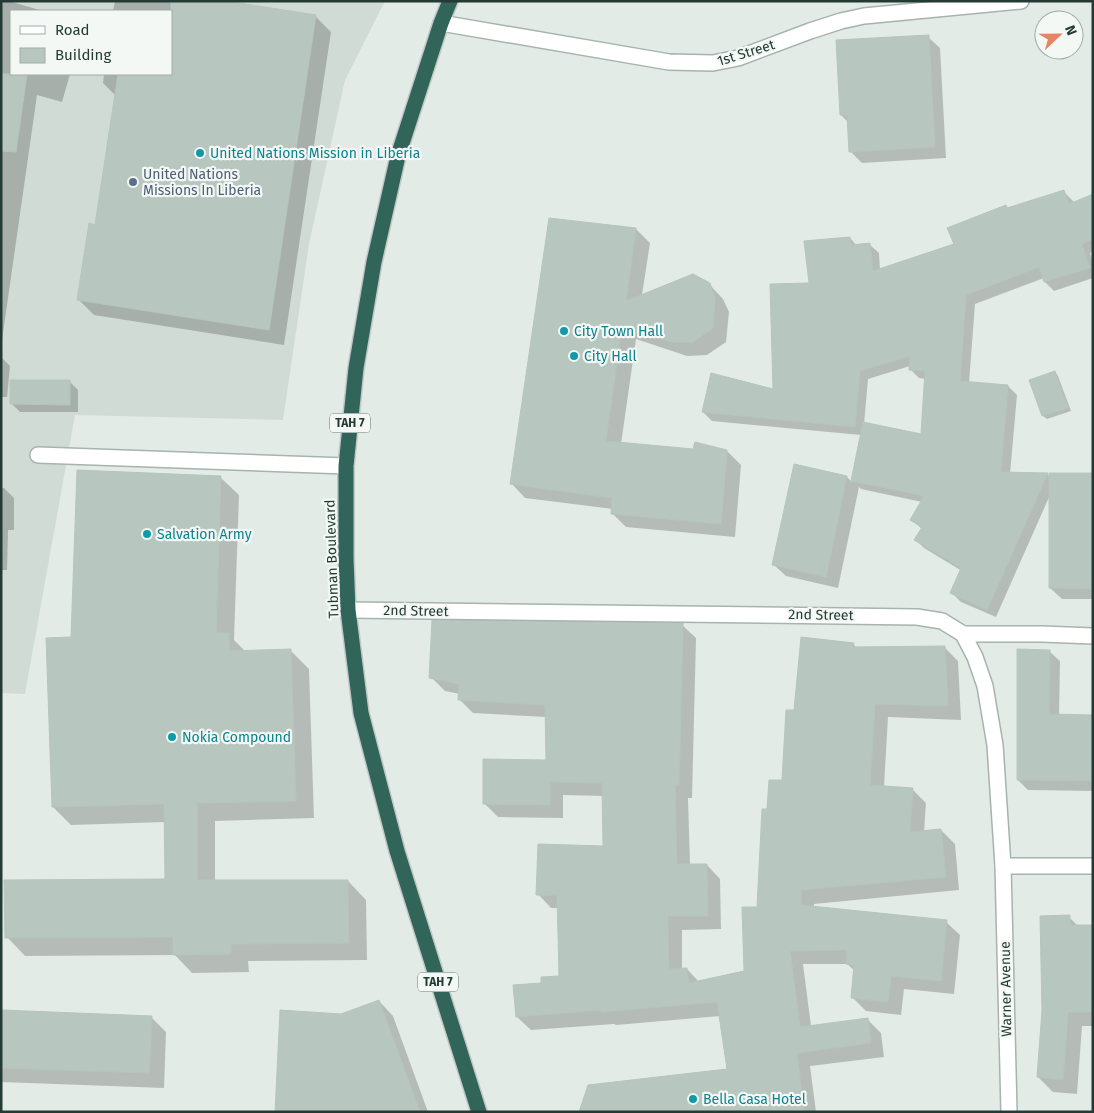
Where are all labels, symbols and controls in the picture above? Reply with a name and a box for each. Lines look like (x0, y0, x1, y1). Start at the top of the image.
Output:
legend (10, 10, 172, 75)
north arrow (1034, 10, 1084, 60)
text: Road (55, 21, 90, 39)
text: N (1061, 23, 1080, 38)
street label: 1st Street (715, 36, 778, 70)
text: Building (55, 46, 111, 64)
place label: United Nations Mission in Liberia (210, 145, 420, 162)
marker: United Nations Mission in Liberia (194, 147, 206, 159)
place label: United Nations Missions In Liberia (143, 166, 261, 199)
marker: United Nations Missions In Liberia (127, 176, 139, 188)
place label: City Town Hall (574, 323, 663, 340)
marker: City Town Hall (558, 325, 570, 337)
place label: City Hall (584, 348, 637, 365)
marker: City Hall (568, 350, 580, 362)
road number: TAH 7 (330, 413, 370, 432)
street label: Tubman Boulevard (321, 499, 343, 619)
place label: Salvation Army (157, 526, 252, 543)
marker: Salvation Army (141, 528, 153, 540)
street label: 2nd Street (383, 602, 450, 620)
street label: 2nd Street (788, 606, 855, 624)
place label: Nokia Compound (182, 729, 291, 746)
marker: Nokia Compound (166, 731, 178, 743)
street label: Warner Avenue (997, 941, 1015, 1037)
road number: TAH 7 (418, 972, 458, 992)
place label: Bella Casa Hotel (703, 1091, 806, 1108)
marker: Bella Casa Hotel (687, 1093, 699, 1105)

